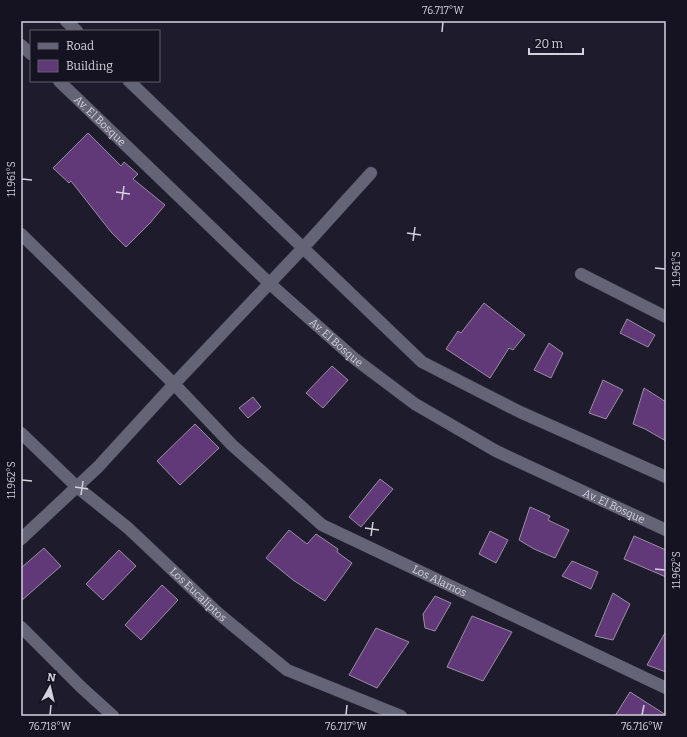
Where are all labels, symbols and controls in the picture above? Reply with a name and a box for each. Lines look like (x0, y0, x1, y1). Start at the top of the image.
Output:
text: 76.717°W (422, 5, 464, 17)
legend (30, 30, 160, 82)
scale bar (529, 30, 583, 56)
text: 20 m (535, 37, 564, 51)
text: Road (66, 39, 94, 53)
text: Building (66, 59, 113, 73)
street label: Av. El Bosque (71, 93, 129, 148)
text: 11.961°S (6, 161, 18, 197)
text: 11.961°S (671, 251, 683, 287)
street label: Av. El Bosque (307, 315, 366, 369)
text: 11.962°S (6, 461, 18, 499)
street label: Av. El Bosque (581, 486, 647, 526)
text: 11.962°S (671, 551, 683, 589)
street label: Los Alamos (410, 562, 469, 599)
street label: Los Eucaliptos (167, 565, 229, 624)
north arrow (30, 667, 70, 707)
text: N (46, 671, 57, 685)
text: 76.718°W (29, 721, 72, 733)
text: 76.717°W (325, 721, 367, 733)
text: 76.716°W (621, 721, 664, 733)

